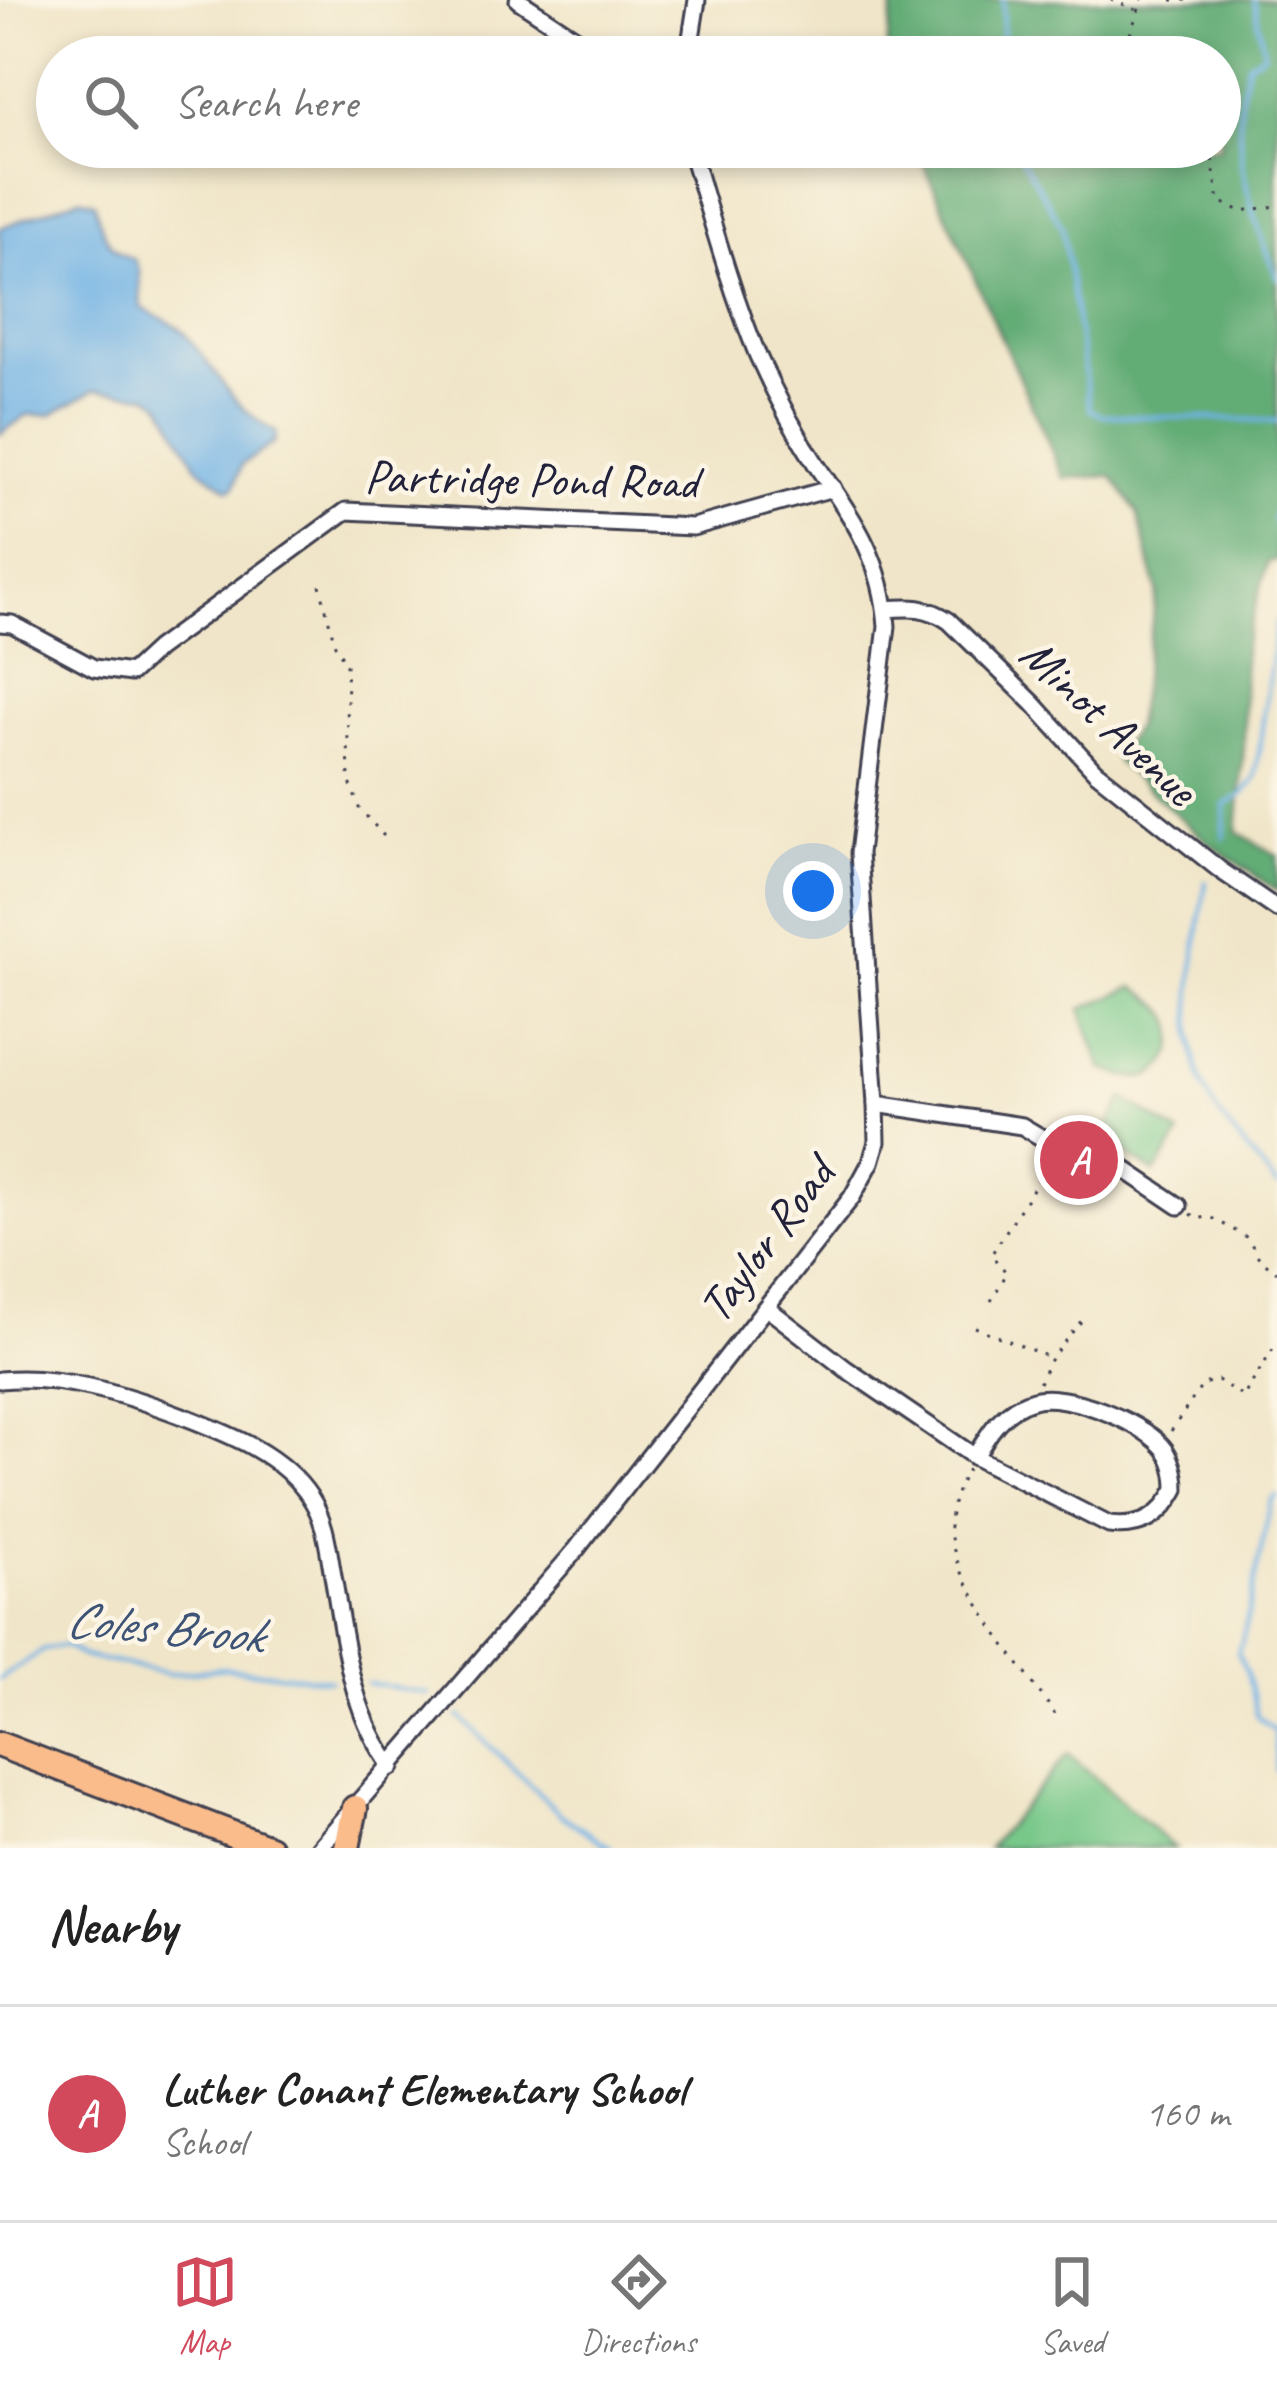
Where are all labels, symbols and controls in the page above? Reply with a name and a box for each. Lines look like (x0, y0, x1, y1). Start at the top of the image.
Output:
search box (36, 36, 1241, 168)
icon: search (78, 69, 144, 135)
text: Search here (174, 74, 357, 131)
street label: Partridge Pond Road (364, 446, 705, 512)
street label: Minot Avenue (1008, 624, 1212, 820)
your location (783, 861, 843, 921)
pin: A (1040, 1115, 1118, 1205)
street label: Taylor Road (685, 1140, 851, 1334)
water label: Coles Brook (64, 1587, 273, 1668)
text: Nearby (48, 1894, 176, 1958)
text: Luther Conant Elementary School (162, 2061, 686, 2118)
text: A (77, 2089, 97, 2138)
text: 160 m (1145, 2089, 1229, 2138)
text: School (162, 2118, 246, 2167)
tab: Map (172, 2249, 238, 2363)
tab: Directions (581, 2249, 696, 2363)
tab: Saved (1039, 2249, 1105, 2363)

